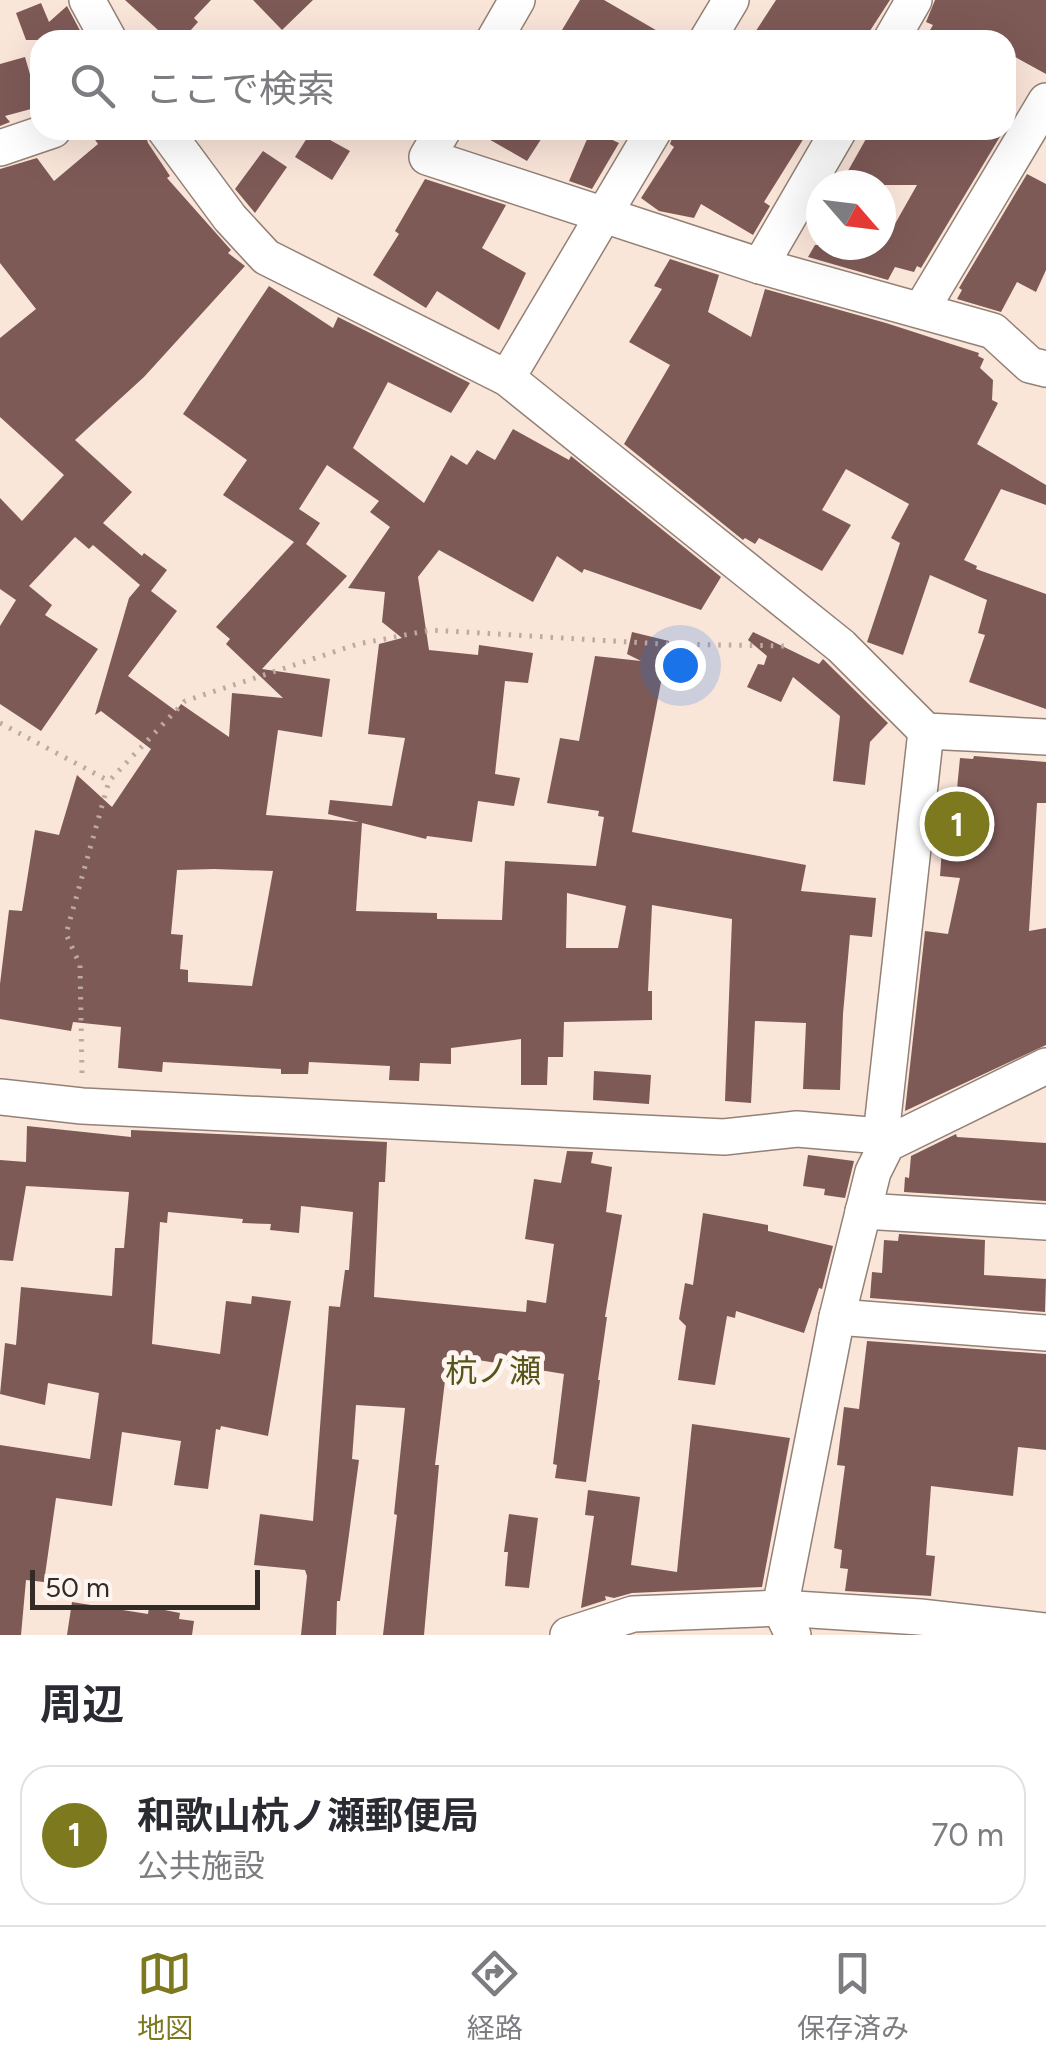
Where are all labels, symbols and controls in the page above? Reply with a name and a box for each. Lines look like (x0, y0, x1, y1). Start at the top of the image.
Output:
search box (30, 30, 1016, 140)
icon: search (65, 58, 120, 113)
text: ここで検索 (145, 66, 335, 112)
north arrow (806, 170, 896, 260)
your location (655, 640, 706, 691)
pin: 1 (924, 786, 990, 862)
district label: 杭ノ瀬 (445, 1352, 541, 1390)
scale bar (30, 1565, 260, 1610)
text: 50 m (45, 1570, 110, 1604)
text: 周辺 (40, 1679, 124, 1730)
text: 和歌山杭ノ瀬郵便局 (137, 1793, 479, 1839)
text: 1 (68, 1816, 81, 1854)
text: 70 m (931, 1816, 1004, 1854)
text: 公共施設 (137, 1847, 265, 1885)
tab: 地図 (137, 1946, 193, 2046)
tab: 経路 (467, 1946, 523, 2046)
tab: 保存済み (797, 1946, 909, 2046)

